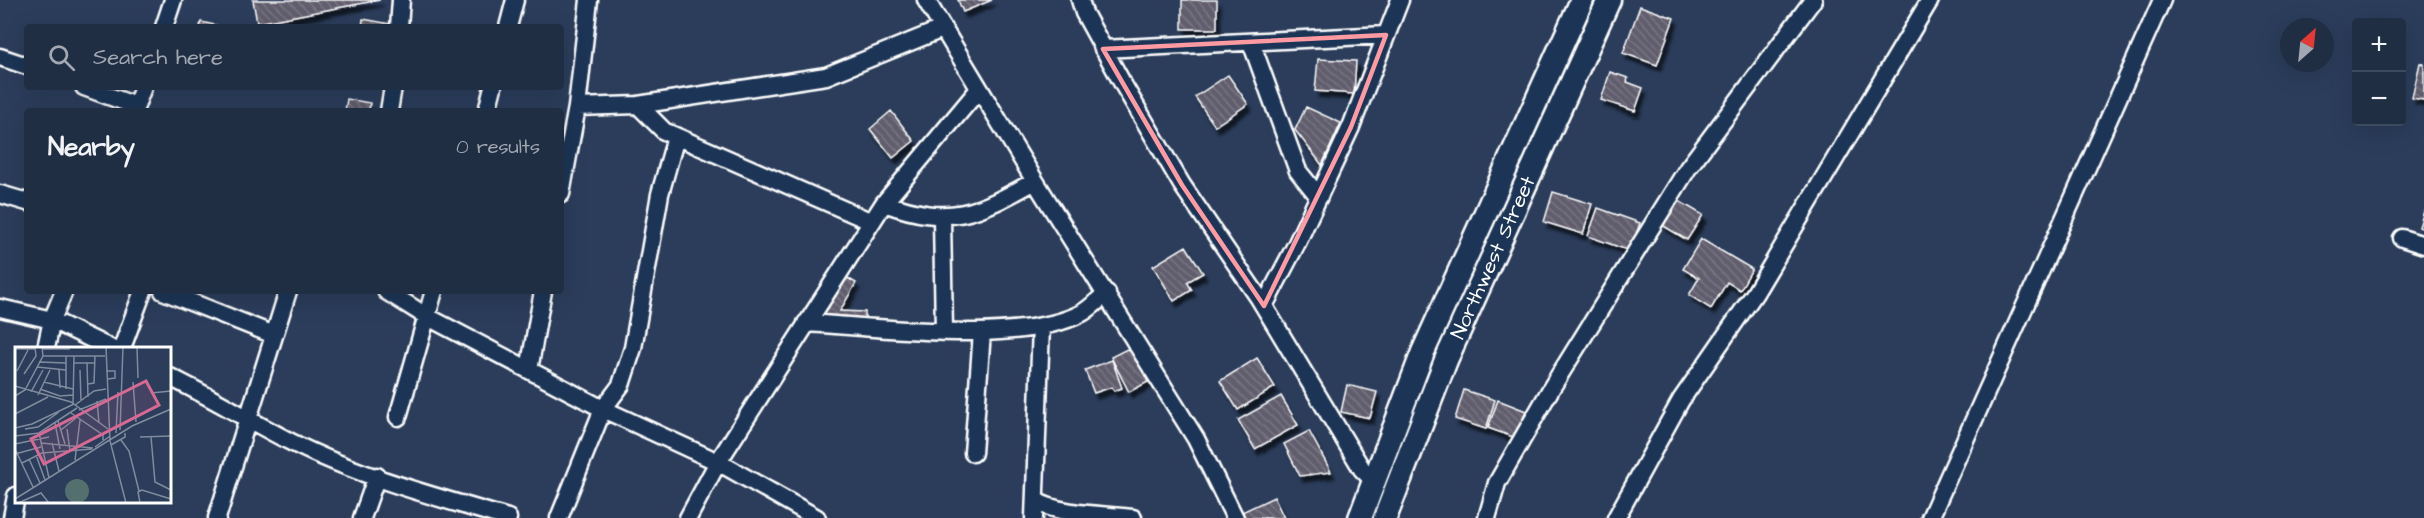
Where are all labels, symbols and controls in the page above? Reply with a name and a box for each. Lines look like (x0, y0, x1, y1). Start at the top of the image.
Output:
north arrow (2280, 18, 2334, 72)
map controls (2352, 18, 2406, 126)
button: + (2352, 18, 2406, 72)
search box (24, 24, 564, 90)
icon: search (45, 41, 78, 74)
text: Search here (93, 42, 223, 73)
button: − (2352, 72, 2406, 126)
text: Nearby (48, 129, 135, 165)
text: 0 results (456, 133, 540, 161)
street label: Northwest Street (1443, 171, 1543, 344)
inset map (15, 347, 171, 503)

